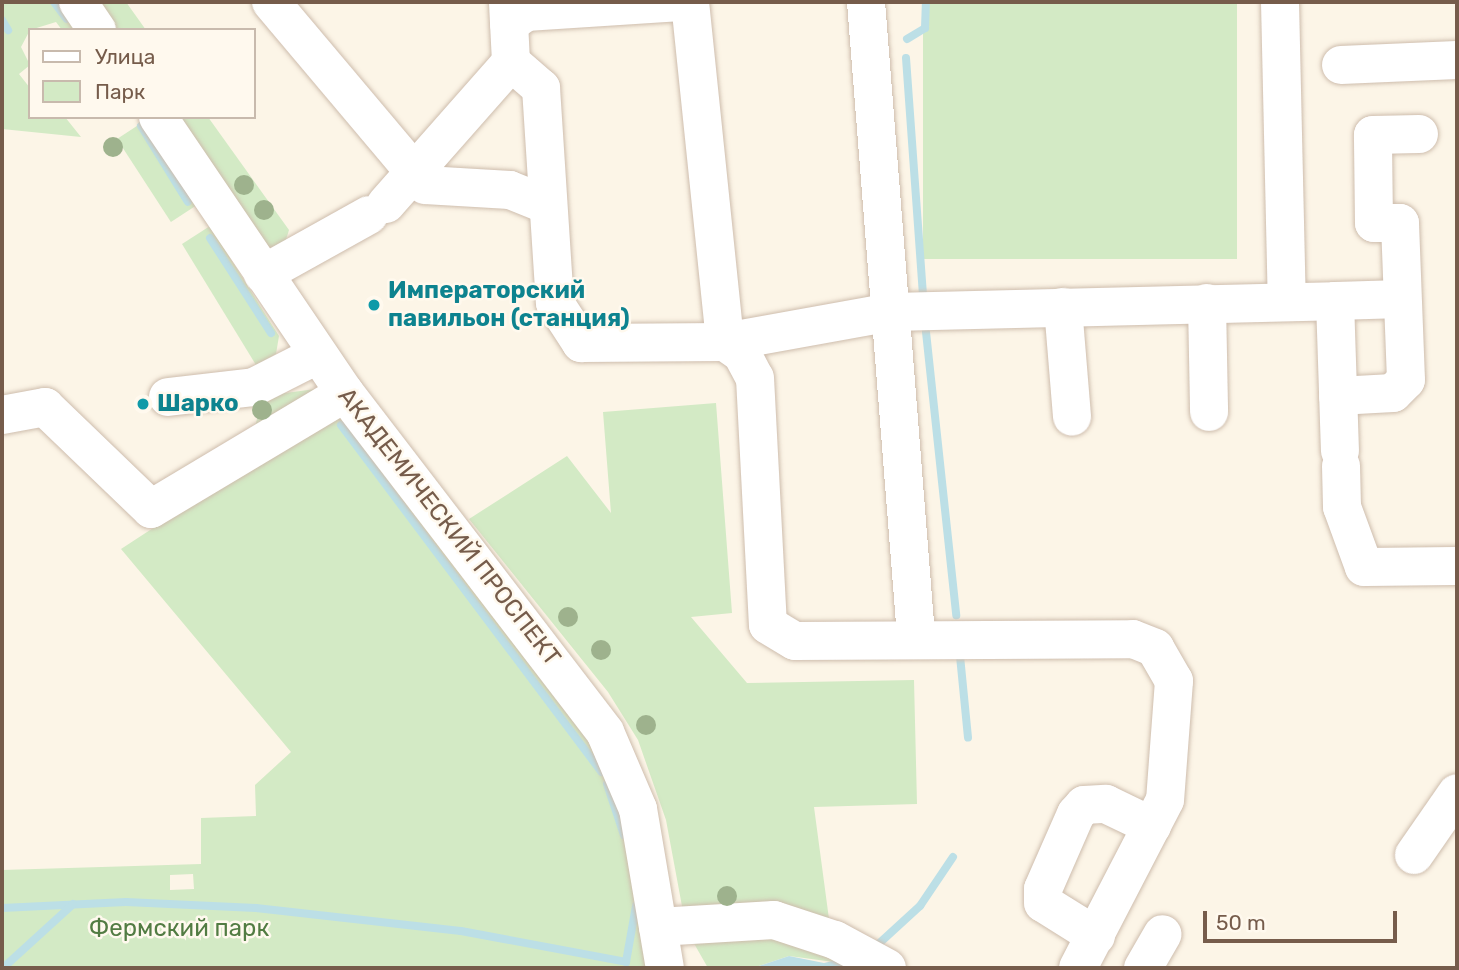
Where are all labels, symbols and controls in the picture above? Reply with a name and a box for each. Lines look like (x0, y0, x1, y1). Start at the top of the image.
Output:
legend (28, 28, 256, 119)
text: Улица (95, 44, 155, 69)
text: Парк (95, 79, 145, 104)
place label: Императорский павильон (станция) (388, 277, 630, 333)
marker: Императорский павильон (станция) (366, 297, 382, 313)
street label: АКАДЕМИЧЕСКИЙ ПРОСПЕКТ (332, 382, 566, 672)
place label: Шарко (157, 390, 239, 418)
marker: Шарко (135, 396, 151, 412)
scale bar (1207, 897, 1401, 941)
text: 50 m (1216, 910, 1266, 935)
park label: Фермский парк (89, 915, 269, 943)

